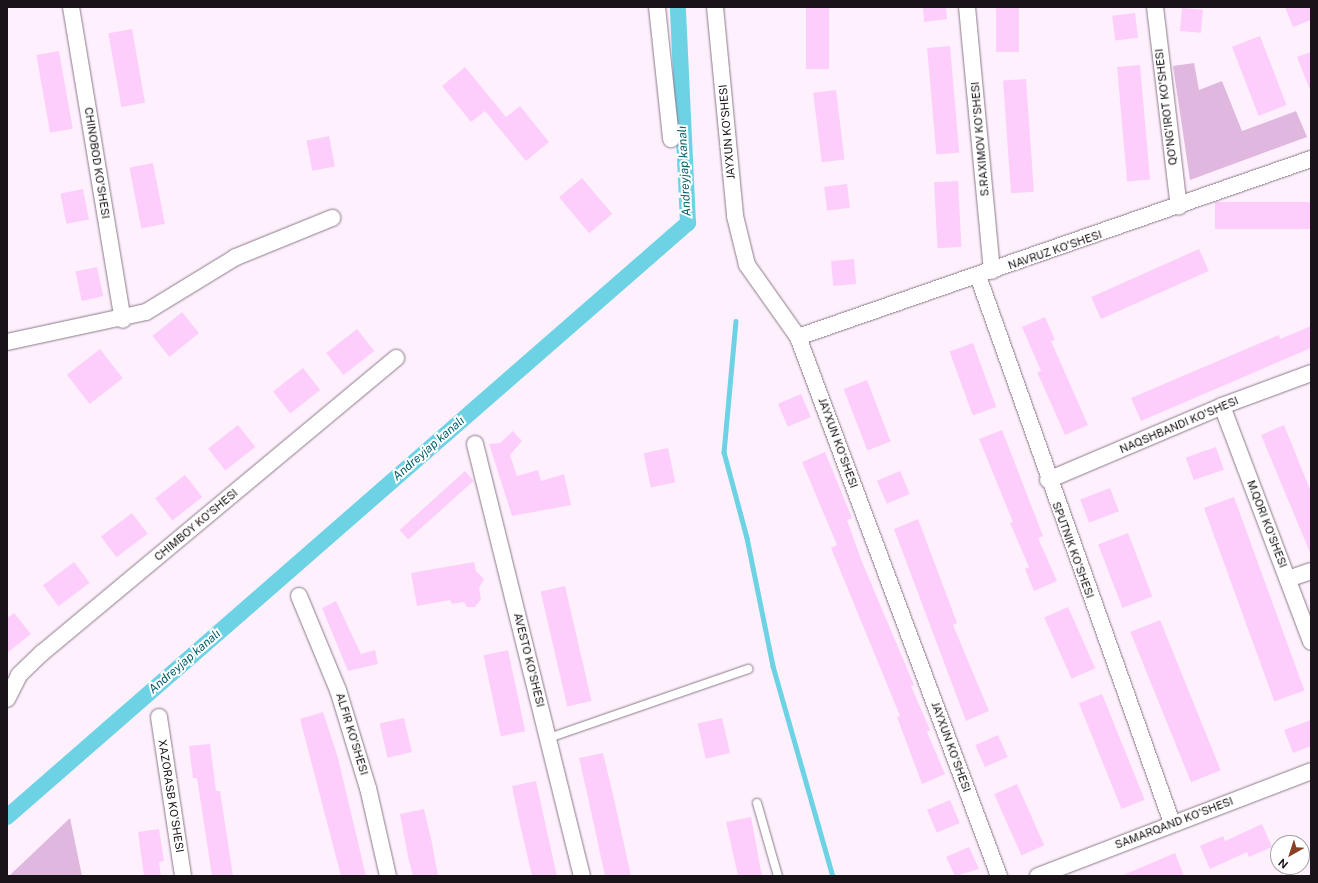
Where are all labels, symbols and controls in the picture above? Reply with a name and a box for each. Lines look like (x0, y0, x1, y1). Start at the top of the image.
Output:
street label: QO'NG'IROT KO'SHESI (1152, 48, 1180, 166)
street label: S.RAXIMOV KO'SHESI (968, 81, 992, 197)
street label: JAYXUN KO'SHESI (716, 84, 738, 180)
street label: CHINOBOD KO'SHESI (82, 106, 112, 220)
water label: Andreyjap kanalı (675, 125, 695, 217)
street label: NAVRUZ KO'SHESI (1006, 228, 1104, 272)
street label: NAQSHBANDI KO'SHESI (1118, 394, 1240, 456)
street label: JAYXUN KO'SHESI (816, 396, 860, 490)
water label: Andreyjap kanalı (390, 414, 468, 484)
street label: M.QORI KO'SHESI (1244, 478, 1290, 570)
street label: CHIMBOY KO'SHESI (152, 486, 240, 564)
street label: SPUTNIK KO'SHESI (1049, 500, 1097, 600)
street label: AVESTO KO'SHESI (511, 612, 547, 708)
water label: Andreyjap kanalı (146, 627, 224, 697)
street label: ALFIR KO'SHESI (333, 691, 371, 777)
street label: JAYXUN KO'SHESI (929, 700, 973, 794)
street label: XAZORASB KO'SHESI (156, 738, 186, 854)
street label: SAMARQAND KO'SHESI (1113, 794, 1235, 852)
north arrow (1270, 835, 1310, 875)
text: N (1276, 856, 1290, 871)

